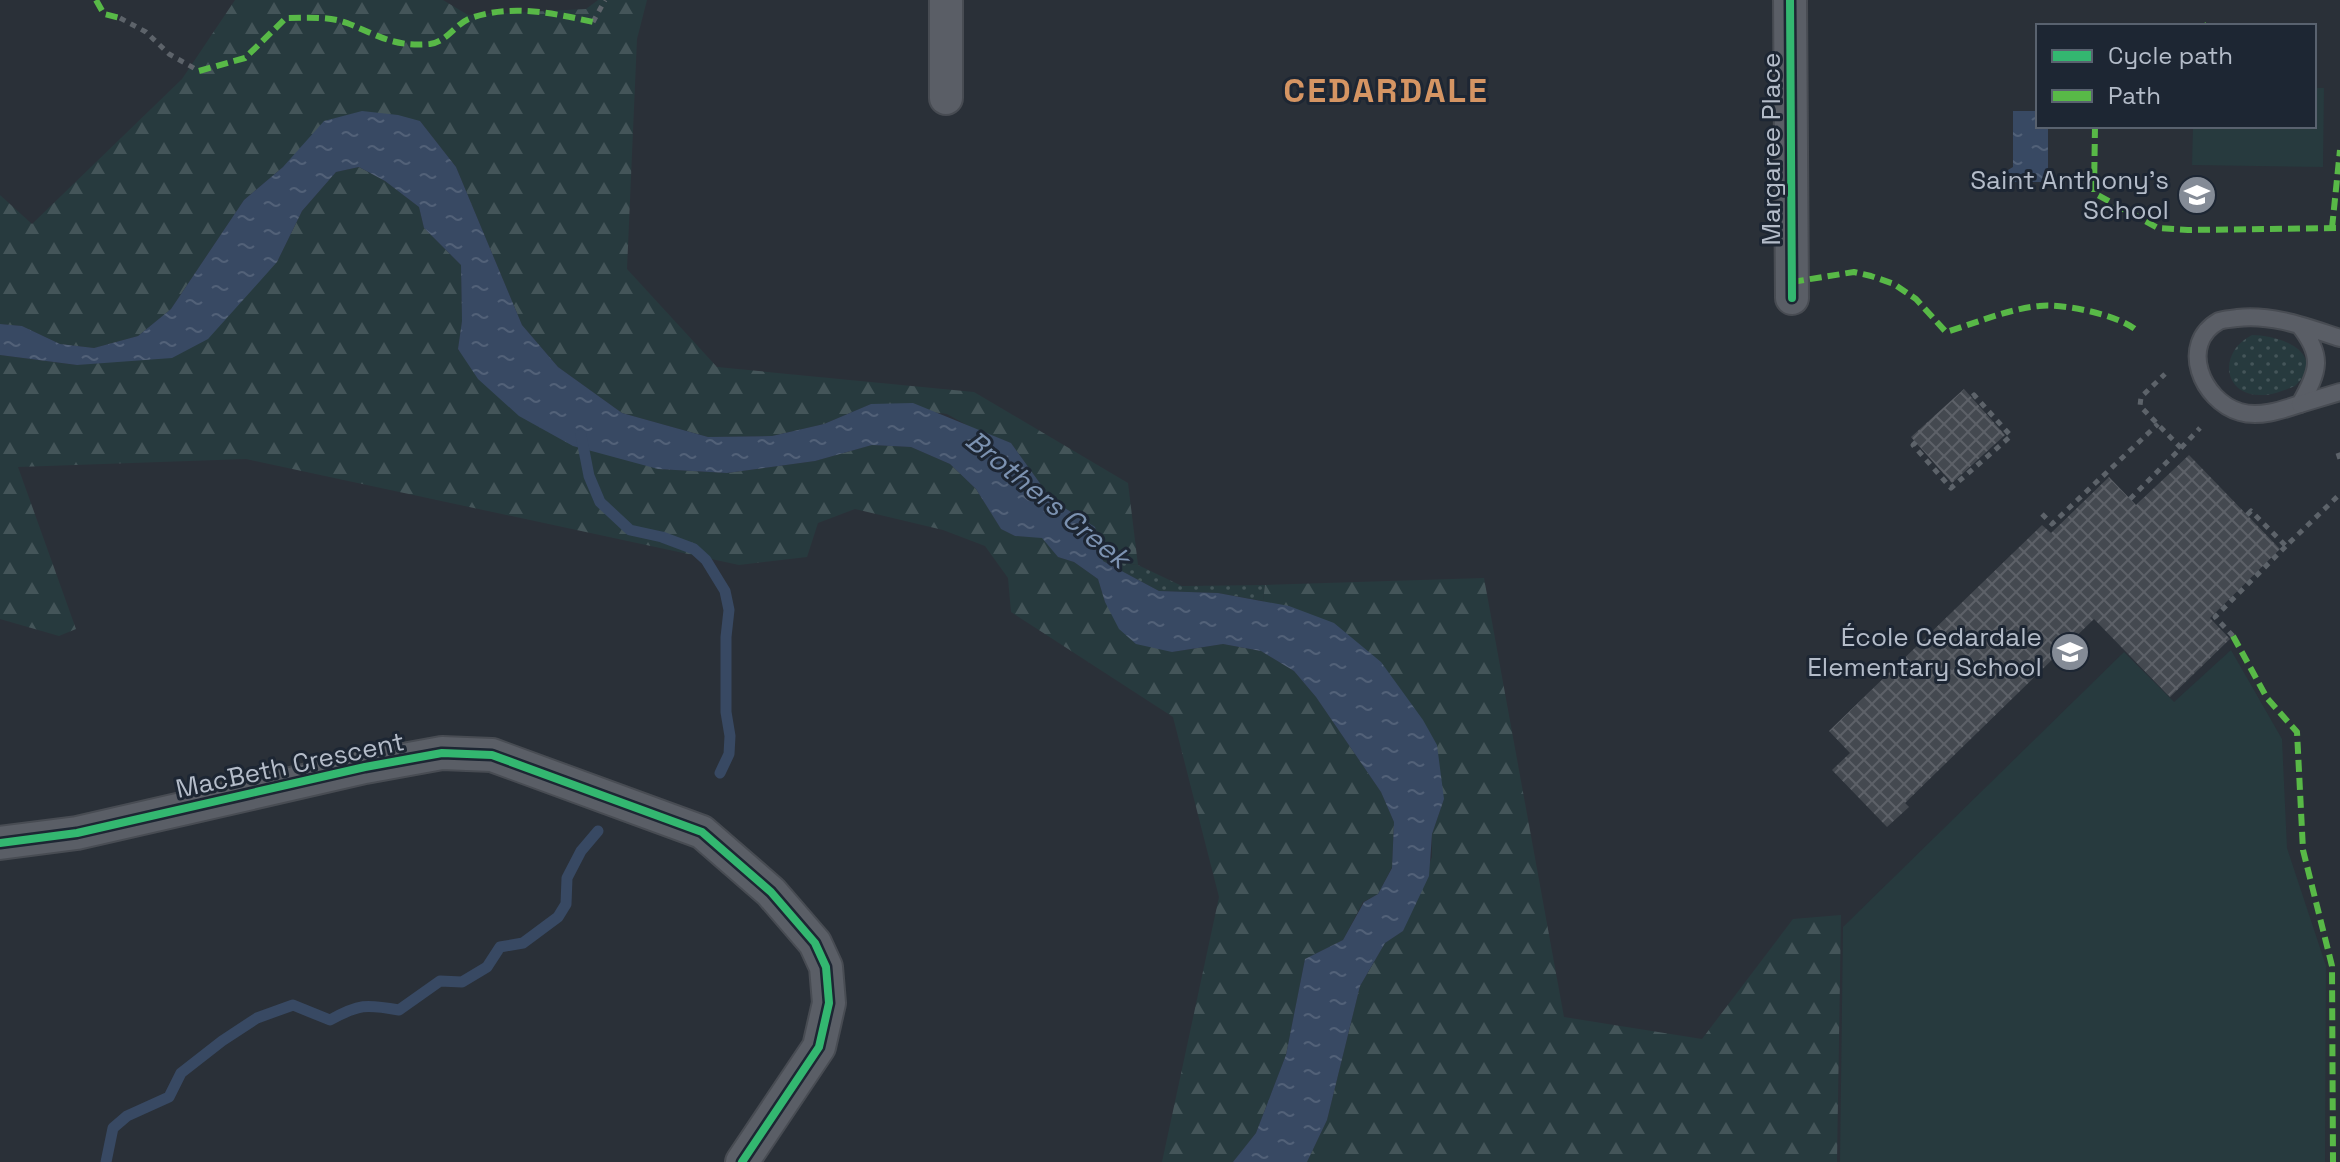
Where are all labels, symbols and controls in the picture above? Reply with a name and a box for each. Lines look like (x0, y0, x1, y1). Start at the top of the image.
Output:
legend (2036, 24, 2316, 128)
text: Cycle path (2108, 40, 2233, 71)
street label: Margaree Place (1754, 53, 1788, 245)
district label: CEDARDALE (1283, 69, 1489, 112)
text: Path (2108, 80, 2161, 111)
place label: Saint Anthony's School (1970, 163, 2169, 227)
school or university icon: Saint Anthony's School (2176, 174, 2218, 216)
water label: Brothers Creek (959, 422, 1139, 578)
place label: École Cedardale Elementary School (1807, 620, 2042, 684)
school or university icon: École Cedardale Elementary School (2049, 631, 2091, 673)
street label: MacBeth Crescent (173, 724, 407, 806)

